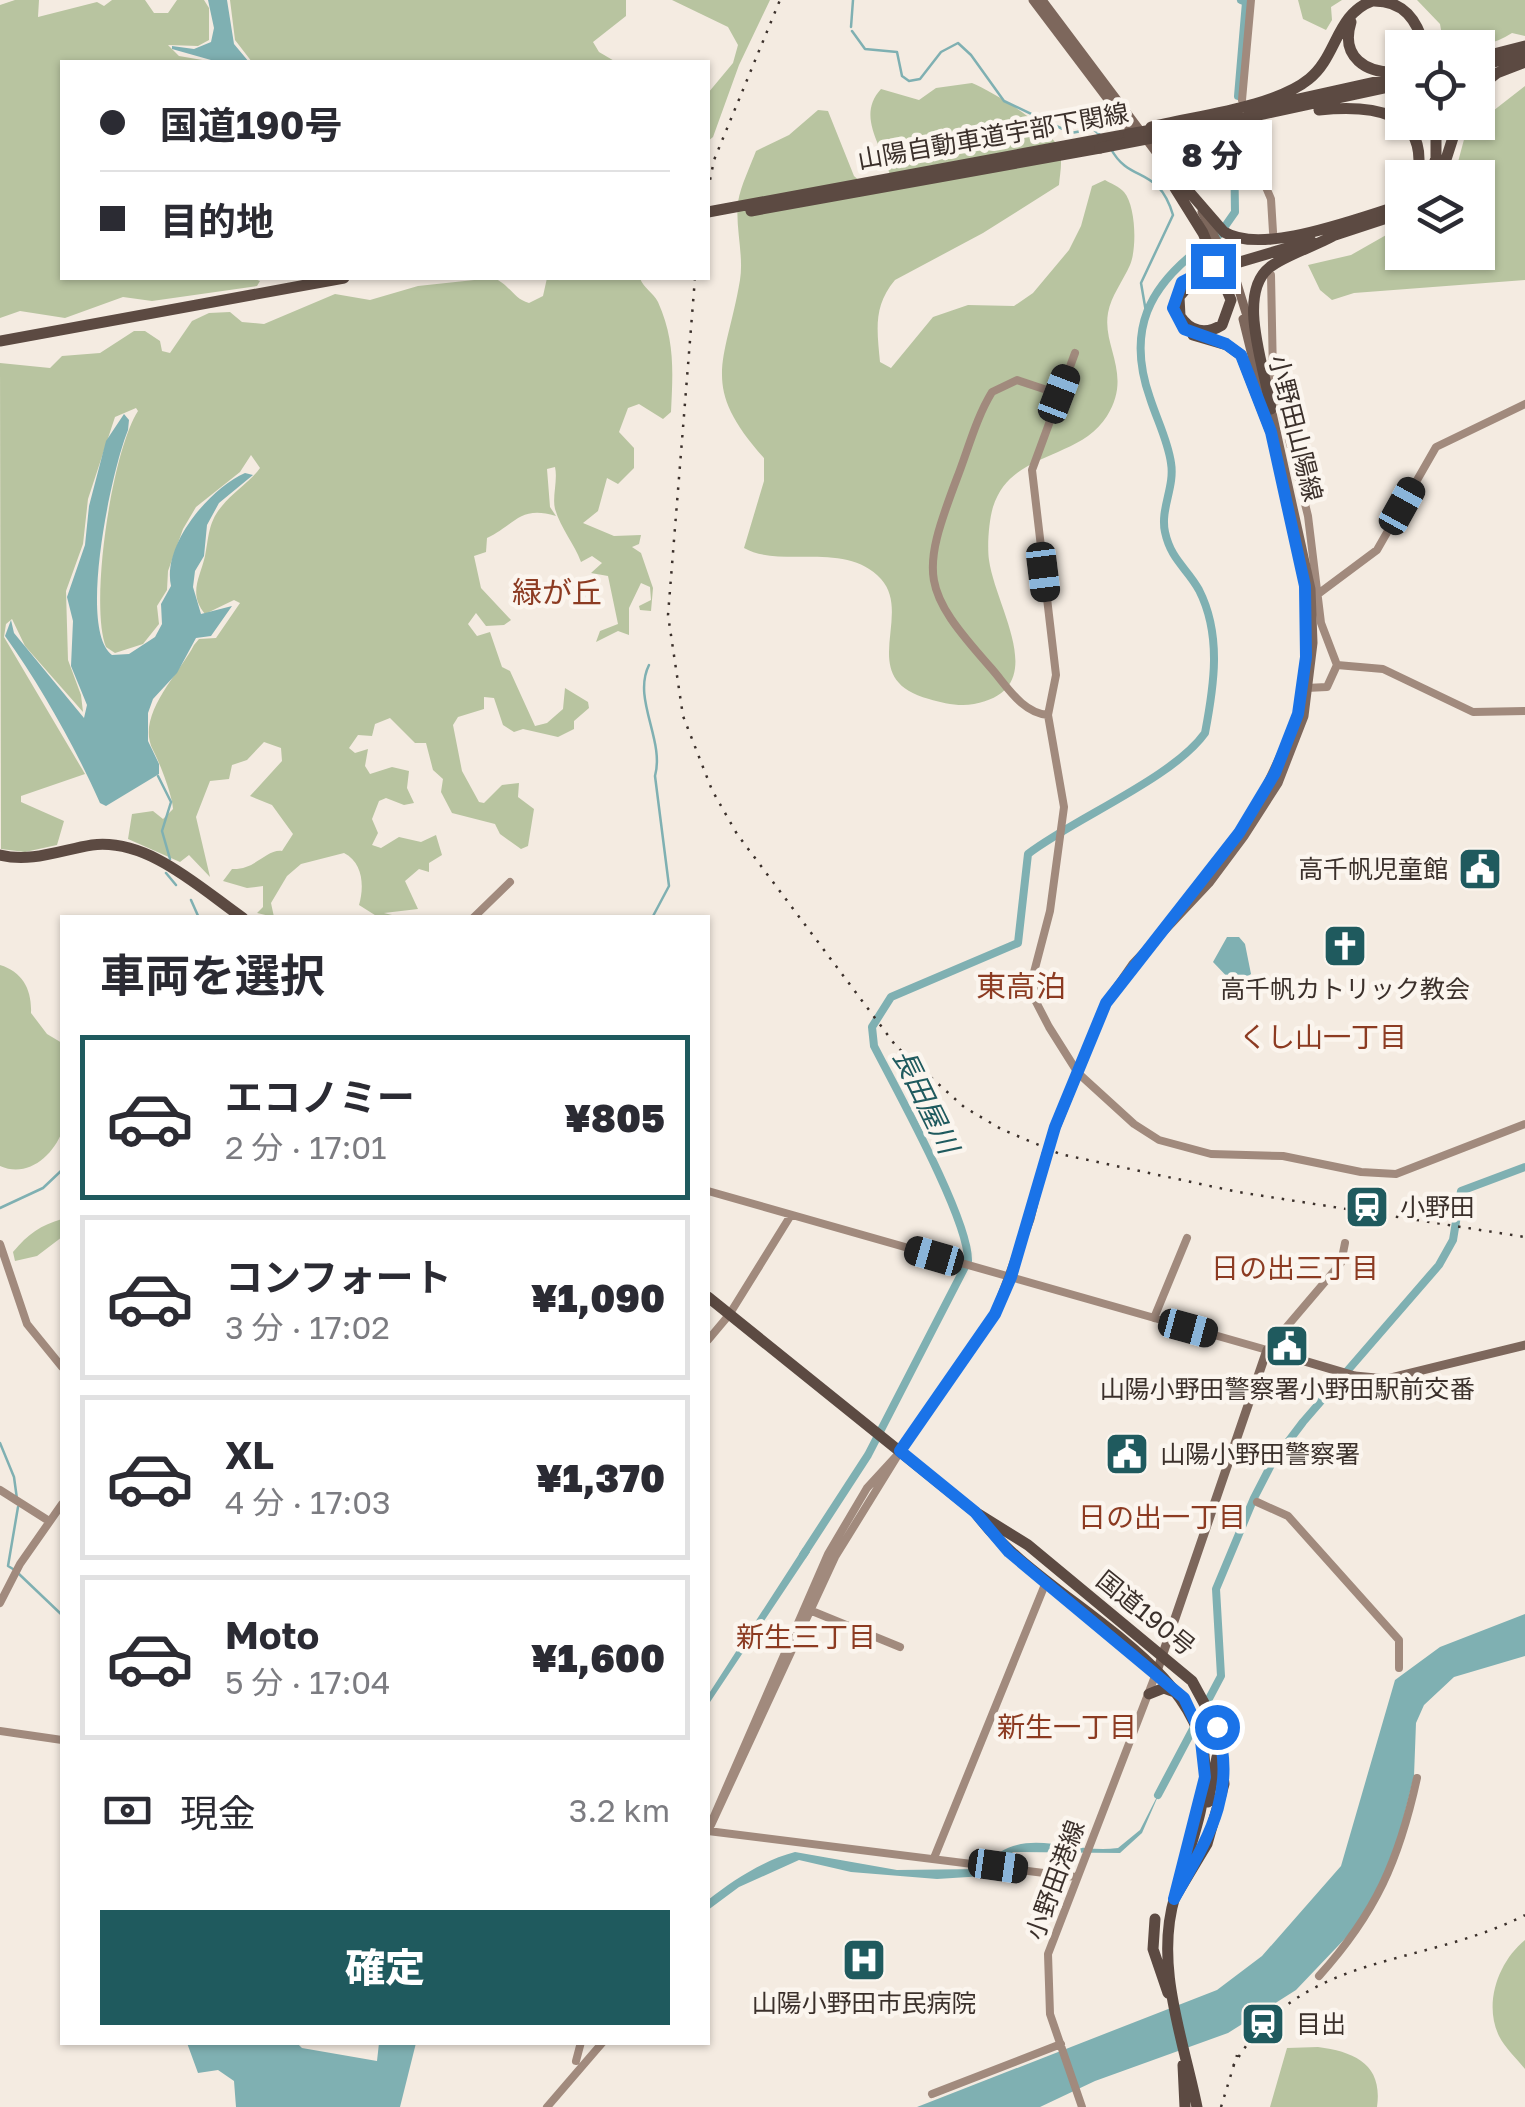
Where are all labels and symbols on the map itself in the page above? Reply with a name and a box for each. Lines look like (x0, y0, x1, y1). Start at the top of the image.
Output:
street label: 山陽自動車道宇部下関線 (855, 96, 1131, 175)
callout: 8 分 (1153, 121, 1273, 191)
route end (1191, 244, 1236, 289)
street label: 小野田山陽線 (1263, 351, 1330, 504)
car (1034, 361, 1084, 427)
car (1374, 472, 1430, 540)
car (1024, 540, 1062, 604)
district label: 緑が丘 (512, 574, 602, 610)
public building icon: 高千帆児童館 (1457, 846, 1503, 892)
place label: 高千帆児童館 (1298, 853, 1448, 884)
church icon: 高千帆カトリック教会 (1322, 923, 1368, 969)
district label: 東高泊 (976, 968, 1066, 1004)
place label: 高千帆カトリック教会 (1220, 973, 1470, 1004)
district label: くし山一丁目 (1239, 1020, 1407, 1053)
water label: 長田屋川 (887, 1043, 967, 1161)
station icon: 小野田 (1344, 1184, 1390, 1230)
place label: 小野田 (1400, 1191, 1475, 1222)
car (901, 1233, 967, 1279)
district label: 日の出三丁目 (1211, 1251, 1379, 1284)
car (1155, 1306, 1221, 1350)
public building icon: 山陽小野田警察署小野田駅前交番 (1264, 1323, 1310, 1369)
place label: 山陽小野田警察署小野田駅前交番 (1099, 1373, 1475, 1404)
public building icon: 山陽小野田警察署 (1104, 1431, 1150, 1477)
place label: 山陽小野田警察署 (1160, 1438, 1360, 1469)
district label: 日の出一丁目 (1078, 1500, 1246, 1533)
street label: 国道190号 (1091, 1564, 1202, 1662)
district label: 新生三丁目 (736, 1620, 876, 1653)
route start (1195, 1705, 1240, 1750)
district label: 新生一丁目 (997, 1710, 1137, 1743)
street label: 小野田港線 (1019, 1816, 1090, 1944)
car (966, 1847, 1030, 1885)
hospital icon: 山陽小野田市民病院 (841, 1937, 887, 1983)
place label: 山陽小野田市民病院 (751, 1987, 977, 2018)
station icon: 目出 (1240, 2001, 1286, 2047)
place label: 目出 (1296, 2008, 1346, 2039)

